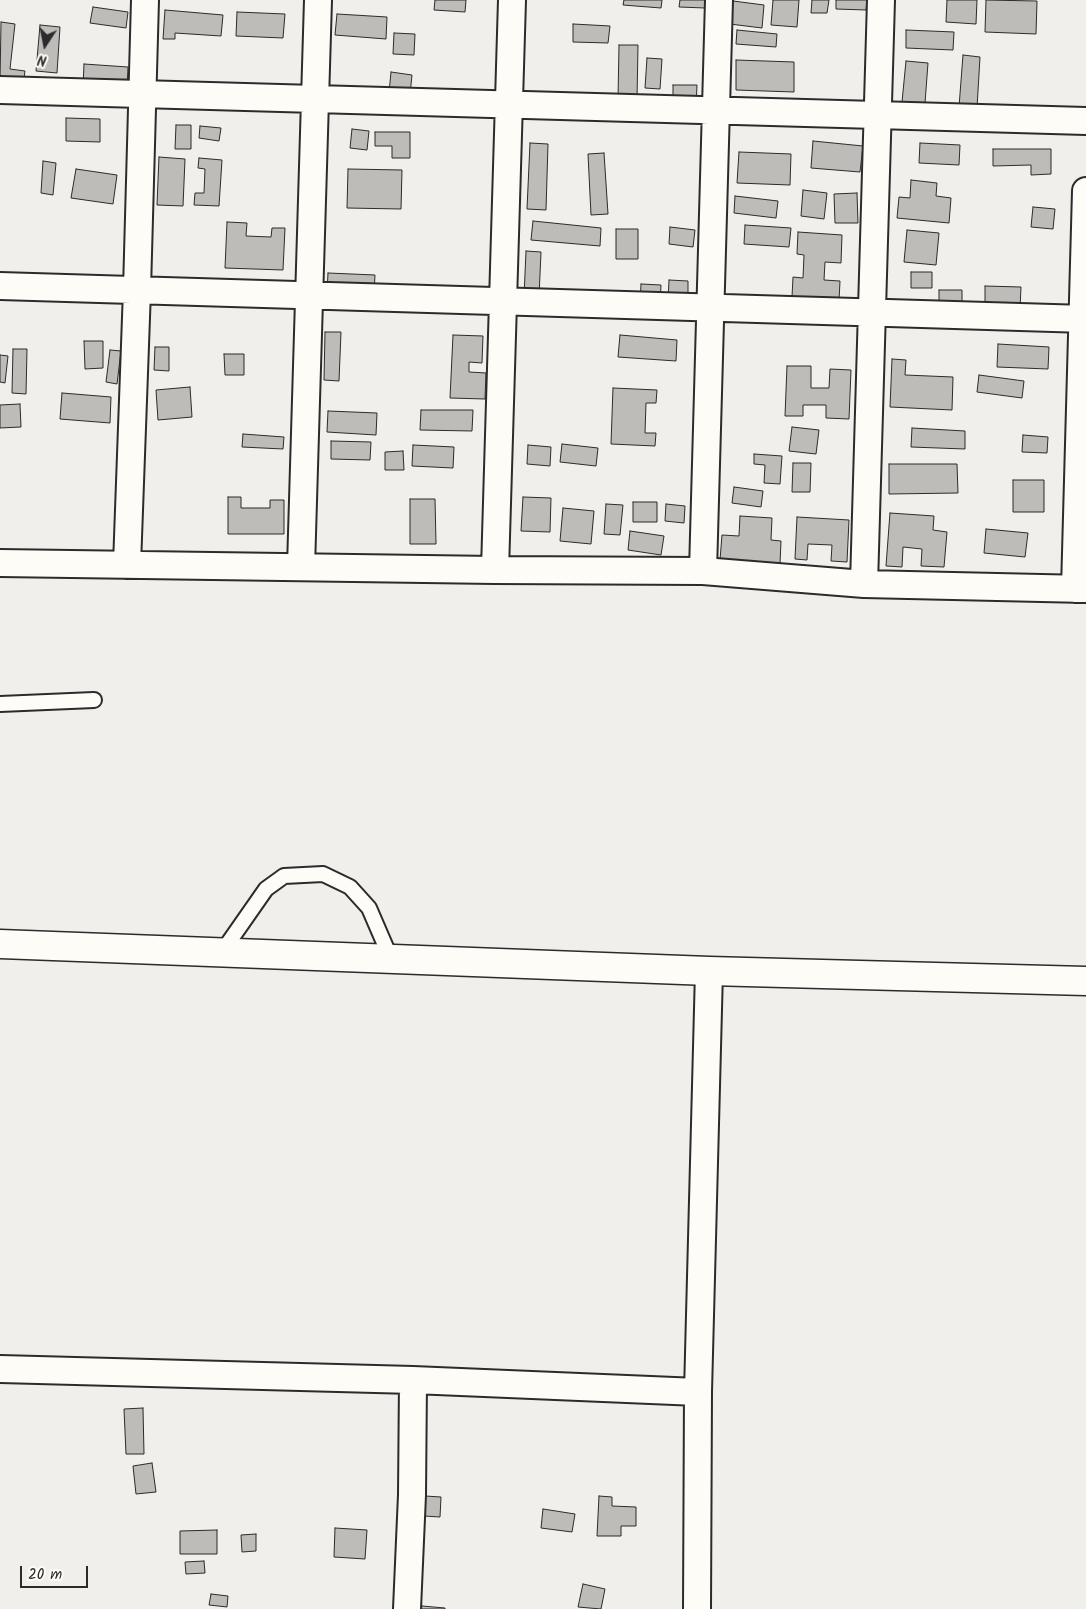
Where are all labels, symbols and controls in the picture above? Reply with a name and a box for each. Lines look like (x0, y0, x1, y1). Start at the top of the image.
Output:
north arrow (20, 20, 70, 70)
text: N (36, 48, 49, 71)
scale bar (22, 1556, 90, 1588)
text: 20 m (28, 1563, 62, 1587)

